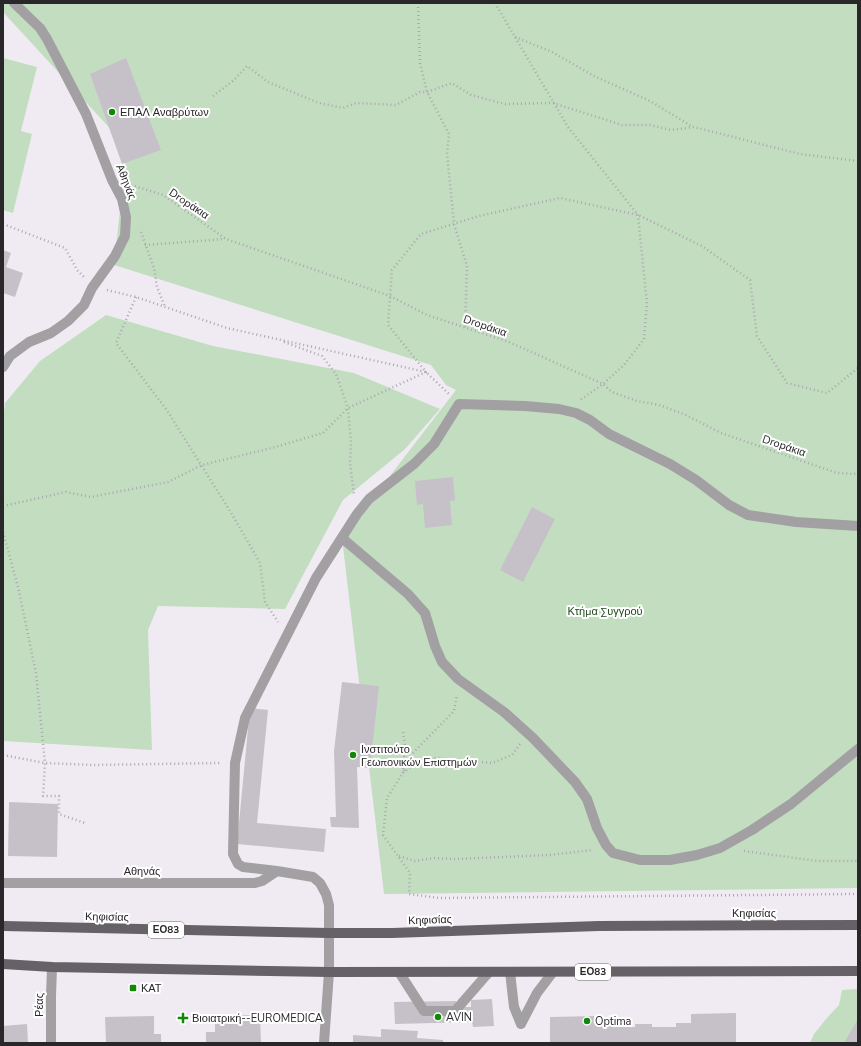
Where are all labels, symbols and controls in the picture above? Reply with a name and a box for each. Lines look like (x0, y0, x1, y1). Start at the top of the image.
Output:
place label: ΕΠΑΛ Αναβρύτων (120, 105, 209, 120)
marker: ΕΠΑΛ Αναβρύτων (107, 107, 117, 117)
street label: Αθηνάς (112, 162, 140, 202)
street label: Dropάκια (166, 185, 212, 223)
street label: Dropάκια (461, 312, 509, 341)
street label: Dropάκια (760, 432, 808, 461)
park label: Κτήμα Συγγρού (567, 604, 643, 619)
place label: Ινστιτούτο Γεωπονικών Επιστημών (361, 742, 478, 770)
marker: Ινστιτούτο Γεωπονικών Επιστημών (348, 750, 358, 760)
street label: Αθηνάς (124, 864, 160, 879)
street label: Κηφισίας (732, 906, 776, 921)
street label: Κηφισίας (85, 909, 129, 925)
street label: Κηφισίας (408, 912, 452, 928)
road number: ΕΟ83 (148, 922, 184, 938)
road number: ΕΟ83 (575, 964, 611, 980)
place label: ΚΑΤ (141, 981, 162, 996)
marker: ΚΑΤ (128, 983, 138, 993)
street label: Ρέας (32, 993, 47, 1017)
place label: AVIN (446, 1010, 472, 1025)
place label: Βιοιατρική--EUROMEDICA (192, 1011, 323, 1026)
marker: Βιοιατρική--EUROMEDICA (177, 1012, 189, 1024)
marker: AVIN (433, 1012, 443, 1022)
place label: Optima (595, 1014, 632, 1029)
marker: Optima (582, 1016, 592, 1026)

